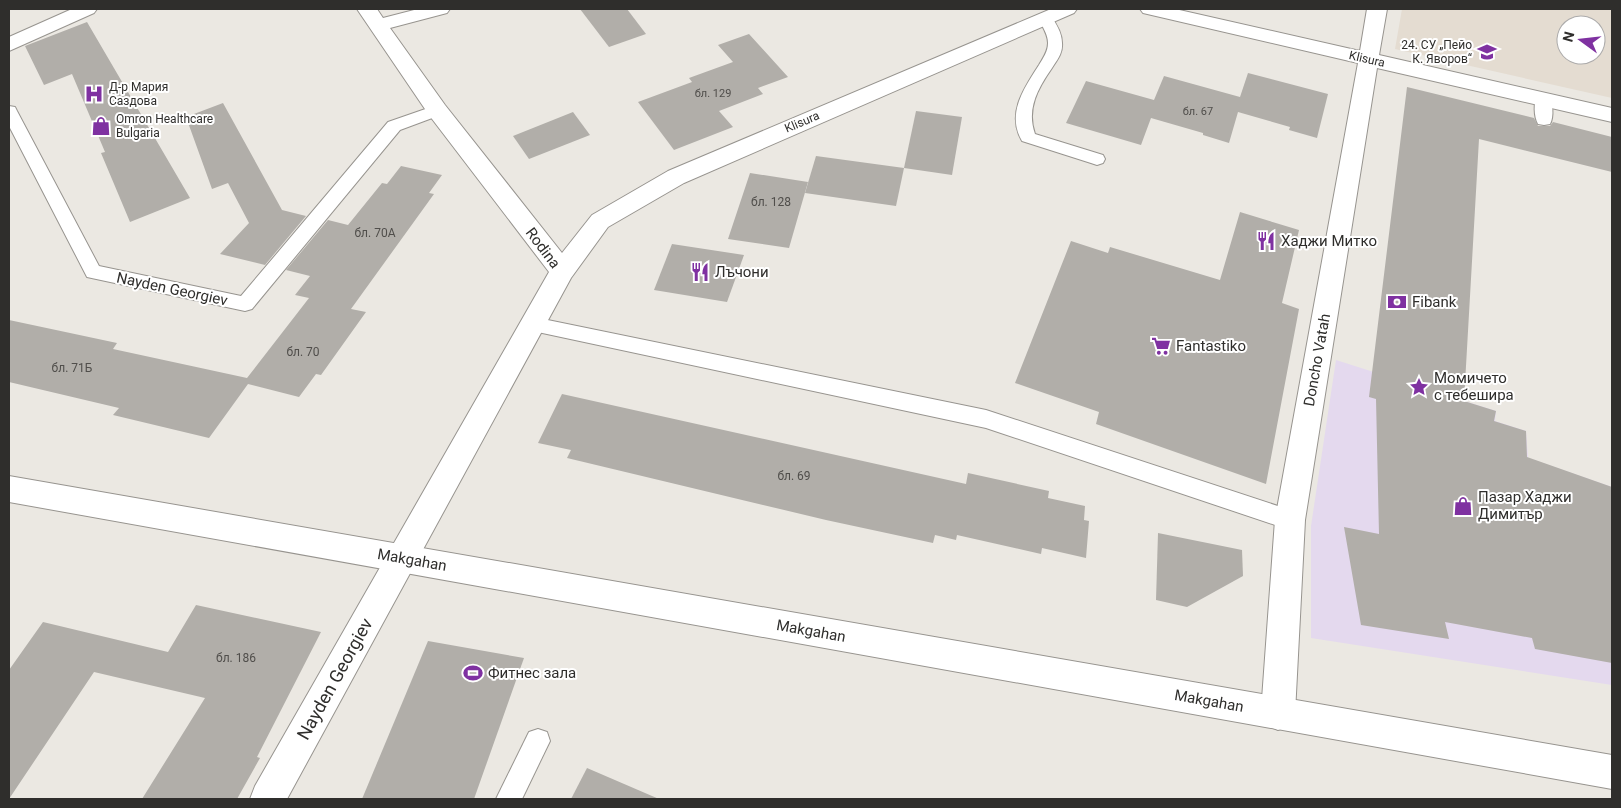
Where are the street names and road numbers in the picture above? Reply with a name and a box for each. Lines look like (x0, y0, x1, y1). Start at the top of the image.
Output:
street label: Klisura (1348, 48, 1386, 70)
street label: Klisura (782, 108, 822, 136)
street label: Rodina (522, 224, 564, 272)
street label: Nayden Georgiev (115, 268, 229, 310)
street label: Doncho Vatah (1300, 312, 1334, 408)
street label: Makgahan (376, 545, 448, 575)
street label: Nayden Georgiev (292, 614, 377, 743)
street label: Makgahan (775, 616, 847, 646)
street label: Makgahan (1173, 686, 1245, 716)

